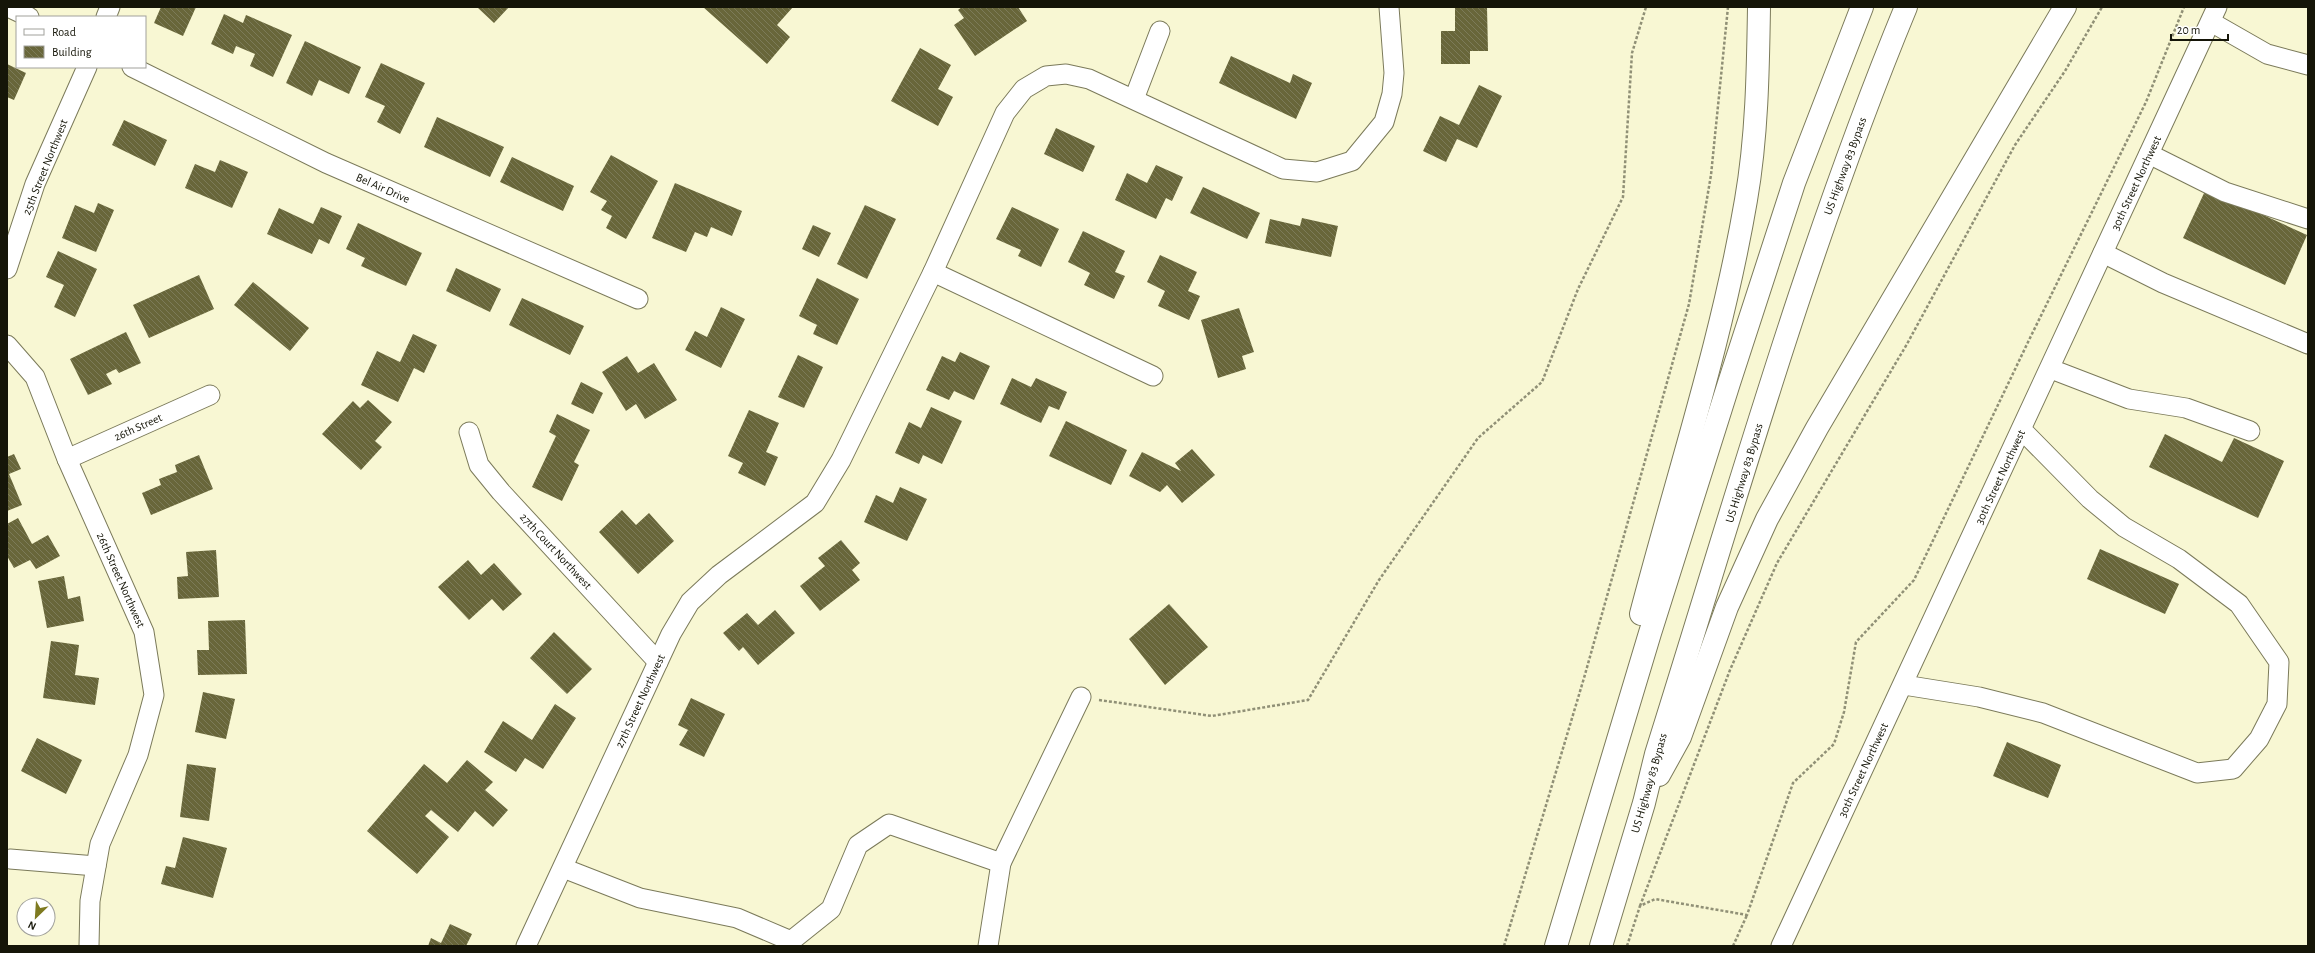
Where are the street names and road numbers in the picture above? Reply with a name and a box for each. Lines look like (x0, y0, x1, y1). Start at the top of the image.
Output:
street label: US Highway 83 Bypass (1822, 115, 1869, 217)
street label: 25th Street Northwest (20, 117, 70, 216)
street label: 30th Street Northwest (2109, 134, 2163, 232)
street label: Bel Air Drive (354, 171, 412, 205)
street label: 26th Street (112, 411, 164, 443)
street label: US Highway 83 Bypass (1723, 422, 1766, 524)
street label: 30th Street Northwest (1973, 428, 2027, 526)
street label: 27th Court Northwest (518, 511, 594, 592)
street label: 26th Street Northwest (95, 531, 147, 629)
street label: 27th Street Northwest (613, 652, 667, 750)
street label: 30th Street Northwest (1836, 721, 1890, 819)
street label: US Highway 83 Bypass (1629, 732, 1670, 835)

